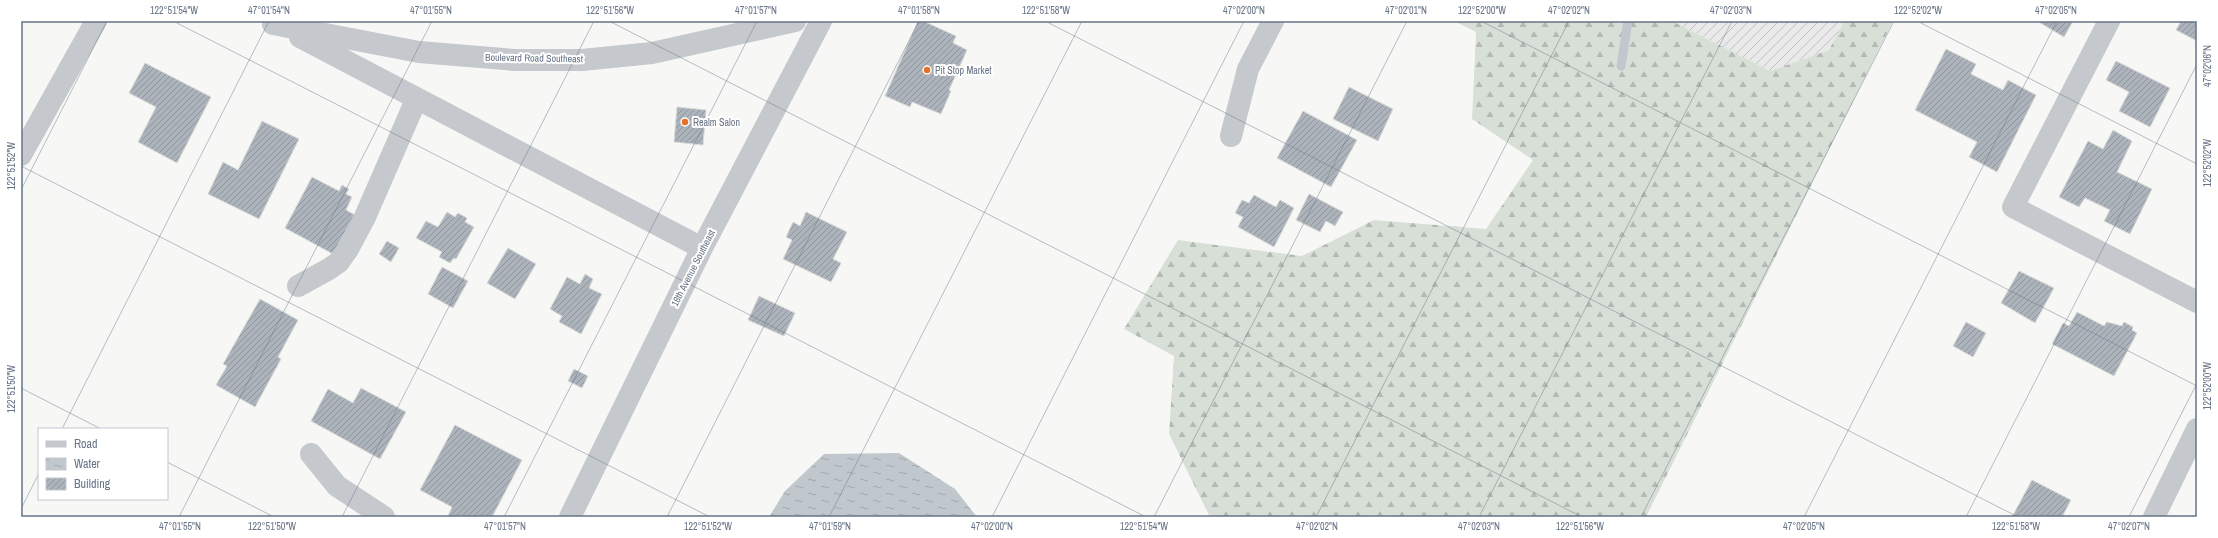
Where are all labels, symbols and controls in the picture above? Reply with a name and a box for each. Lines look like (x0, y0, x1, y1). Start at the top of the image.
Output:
text: 122°51'54"W (150, 4, 198, 17)
text: 47°01'54"N (248, 4, 290, 17)
text: 47°01'55"N (410, 4, 452, 17)
text: 122°51'56"W (586, 4, 634, 17)
text: 47°01'57"N (735, 4, 777, 17)
text: 47°01'58"N (898, 4, 940, 17)
text: 122°51'58"W (1022, 4, 1070, 17)
text: 47°02'00"N (1223, 4, 1265, 17)
text: 47°02'01"N (1385, 4, 1427, 17)
text: 122°52'00"W (1458, 4, 1506, 17)
text: 47°02'02"N (1548, 4, 1590, 17)
text: 47°02'03"N (1710, 4, 1752, 17)
text: 122°52'02"W (1894, 4, 1942, 17)
text: 47°02'05"N (2035, 4, 2077, 17)
text: 47°02'06"N (2201, 45, 2214, 87)
street label: Boulevard Road Southeast (485, 51, 584, 65)
place label: Pit Stop Market (935, 64, 992, 77)
marker: Pit Stop Market (922, 65, 932, 75)
place label: Realm Salon (693, 116, 740, 129)
marker: Realm Salon (680, 117, 690, 127)
text: 122°52'02"W (2201, 139, 2214, 187)
text: 122°51'52"W (5, 142, 18, 190)
street label: 18th Avenue Southeast (668, 227, 718, 309)
text: 122°52'00"W (2201, 362, 2214, 410)
text: 122°51'50"W (5, 365, 18, 413)
legend (38, 428, 168, 500)
text: Road (74, 436, 98, 452)
text: Water (74, 456, 101, 472)
text: Building (74, 476, 111, 492)
text: 47°01'55"N (159, 520, 201, 533)
text: 122°51'50"W (248, 520, 296, 533)
text: 47°01'57"N (484, 520, 526, 533)
text: 122°51'52"W (684, 520, 732, 533)
text: 47°01'59"N (809, 520, 851, 533)
text: 47°02'00"N (971, 520, 1013, 533)
text: 122°51'54"W (1120, 520, 1168, 533)
text: 47°02'02"N (1296, 520, 1338, 533)
text: 47°02'03"N (1458, 520, 1500, 533)
text: 122°51'56"W (1556, 520, 1604, 533)
text: 47°02'05"N (1783, 520, 1825, 533)
text: 122°51'58"W (1992, 520, 2040, 533)
text: 47°02'07"N (2108, 520, 2150, 533)

